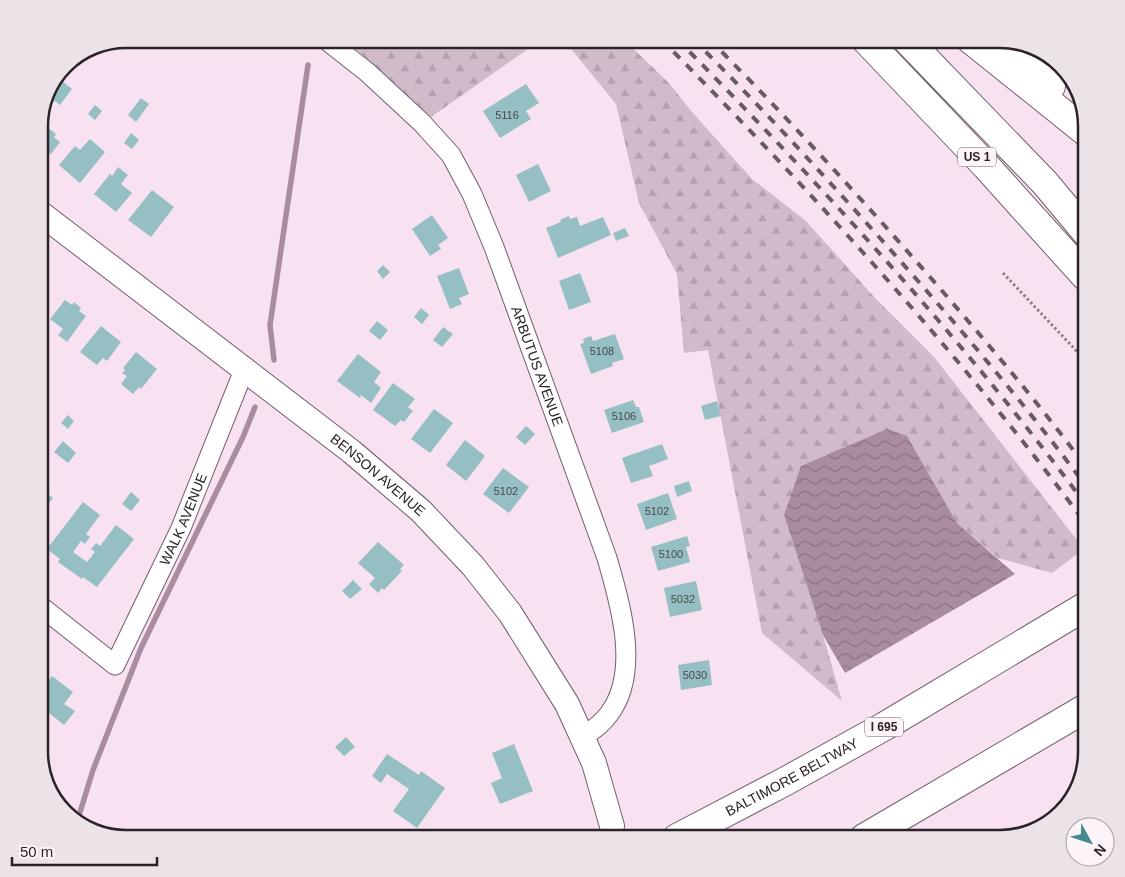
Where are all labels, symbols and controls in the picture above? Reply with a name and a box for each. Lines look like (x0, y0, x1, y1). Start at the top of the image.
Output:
house number: 5116 (495, 109, 519, 121)
road number: US 1 (958, 148, 996, 166)
street label: ARBUTUS AVENUE (508, 304, 566, 428)
house number: 5108 (590, 345, 614, 357)
house number: 5106 (612, 410, 636, 422)
street label: BENSON AVENUE (327, 431, 429, 519)
street label: WALK AVENUE (156, 471, 210, 568)
house number: 5102 (494, 485, 518, 497)
house number: 5102 (645, 505, 669, 517)
house number: 5100 (659, 548, 683, 560)
house number: 5032 (671, 593, 695, 605)
house number: 5030 (683, 669, 707, 681)
road number: I 695 (865, 718, 903, 736)
street label: BALTIMORE BELTWAY (723, 734, 861, 819)
north arrow (1065, 817, 1115, 867)
scale bar (12, 834, 158, 866)
text: N (1091, 841, 1109, 859)
text: 50 m (20, 843, 53, 860)

